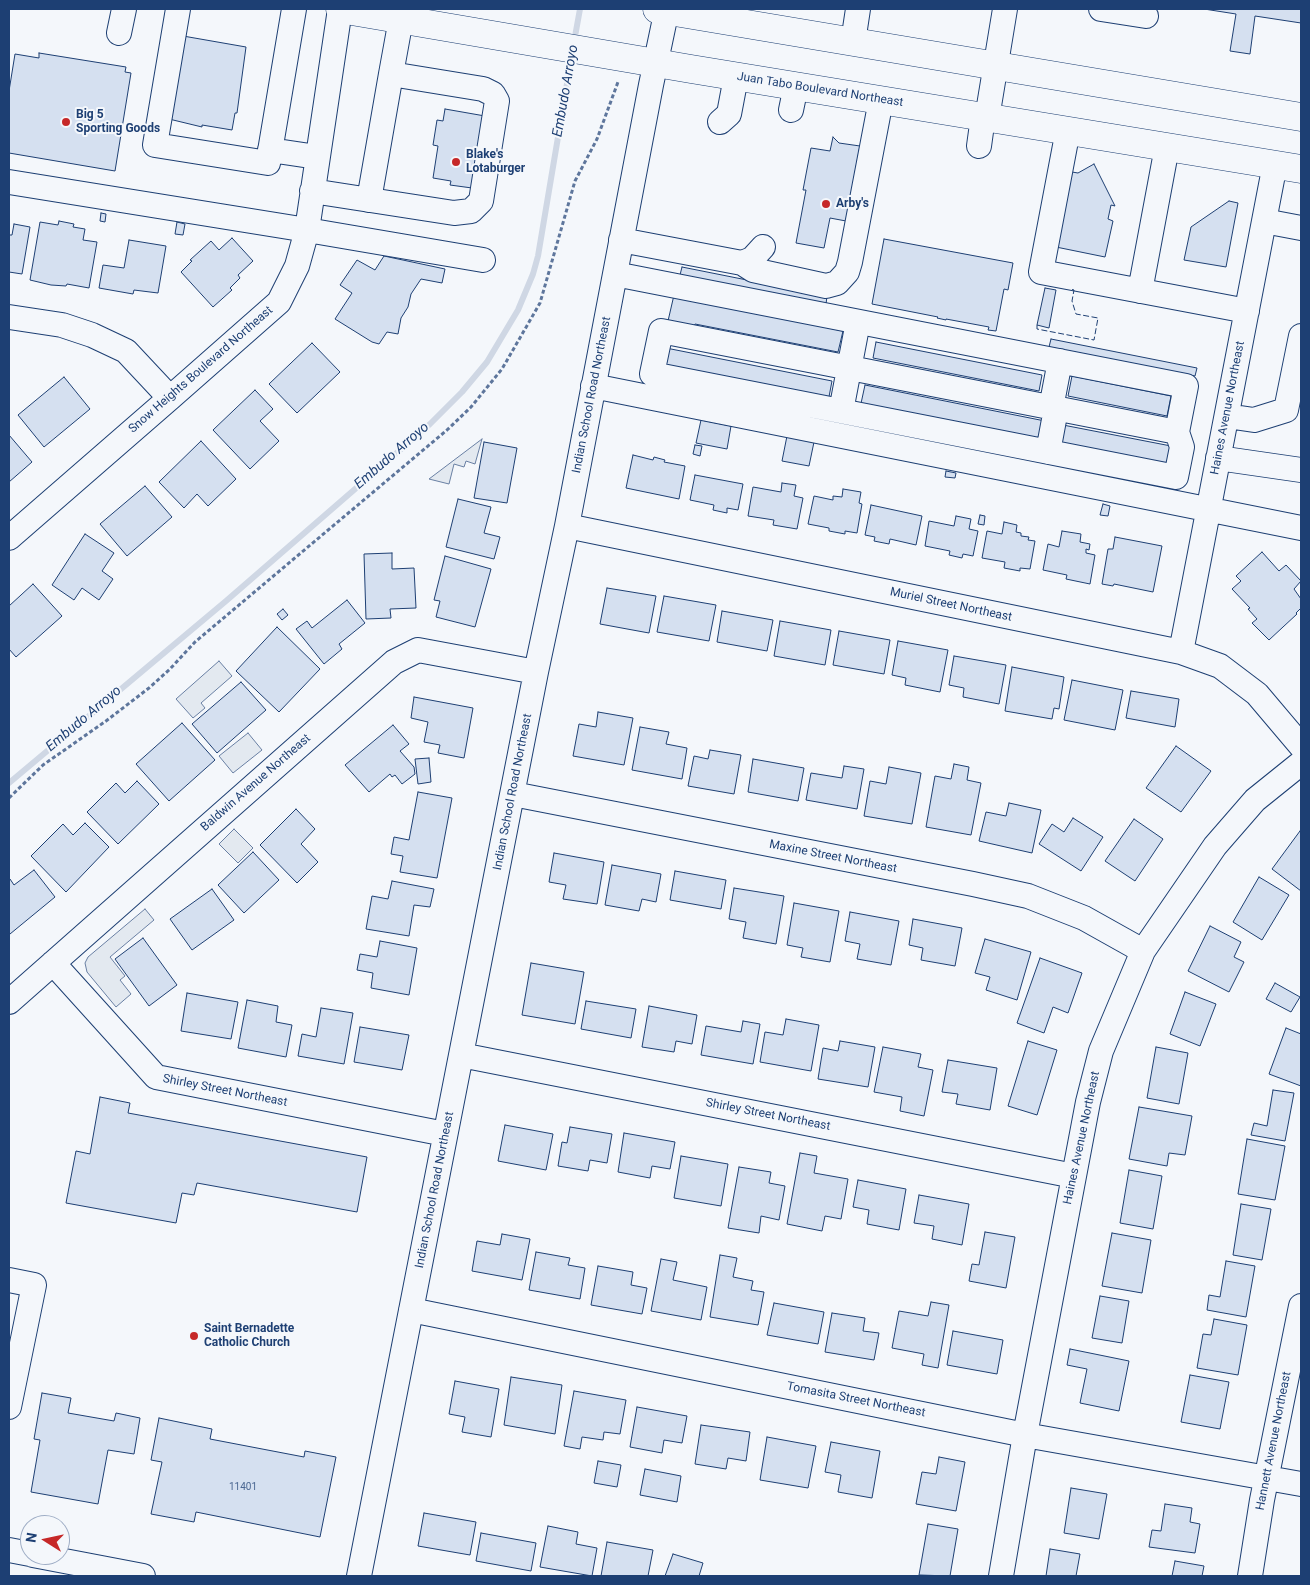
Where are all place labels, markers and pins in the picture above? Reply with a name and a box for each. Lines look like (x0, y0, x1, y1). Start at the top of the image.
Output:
place label: Big 5 Sporting Goods (76, 108, 160, 136)
marker: Big 5 Sporting Goods (60, 116, 72, 128)
place label: Blake's Lotaburger (466, 148, 525, 176)
marker: Blake's Lotaburger (450, 156, 462, 168)
place label: Arby's (836, 197, 869, 211)
marker: Arby's (820, 198, 832, 210)
place label: Saint Bernadette Catholic Church (204, 1322, 294, 1350)
marker: Saint Bernadette Catholic Church (188, 1330, 200, 1342)

